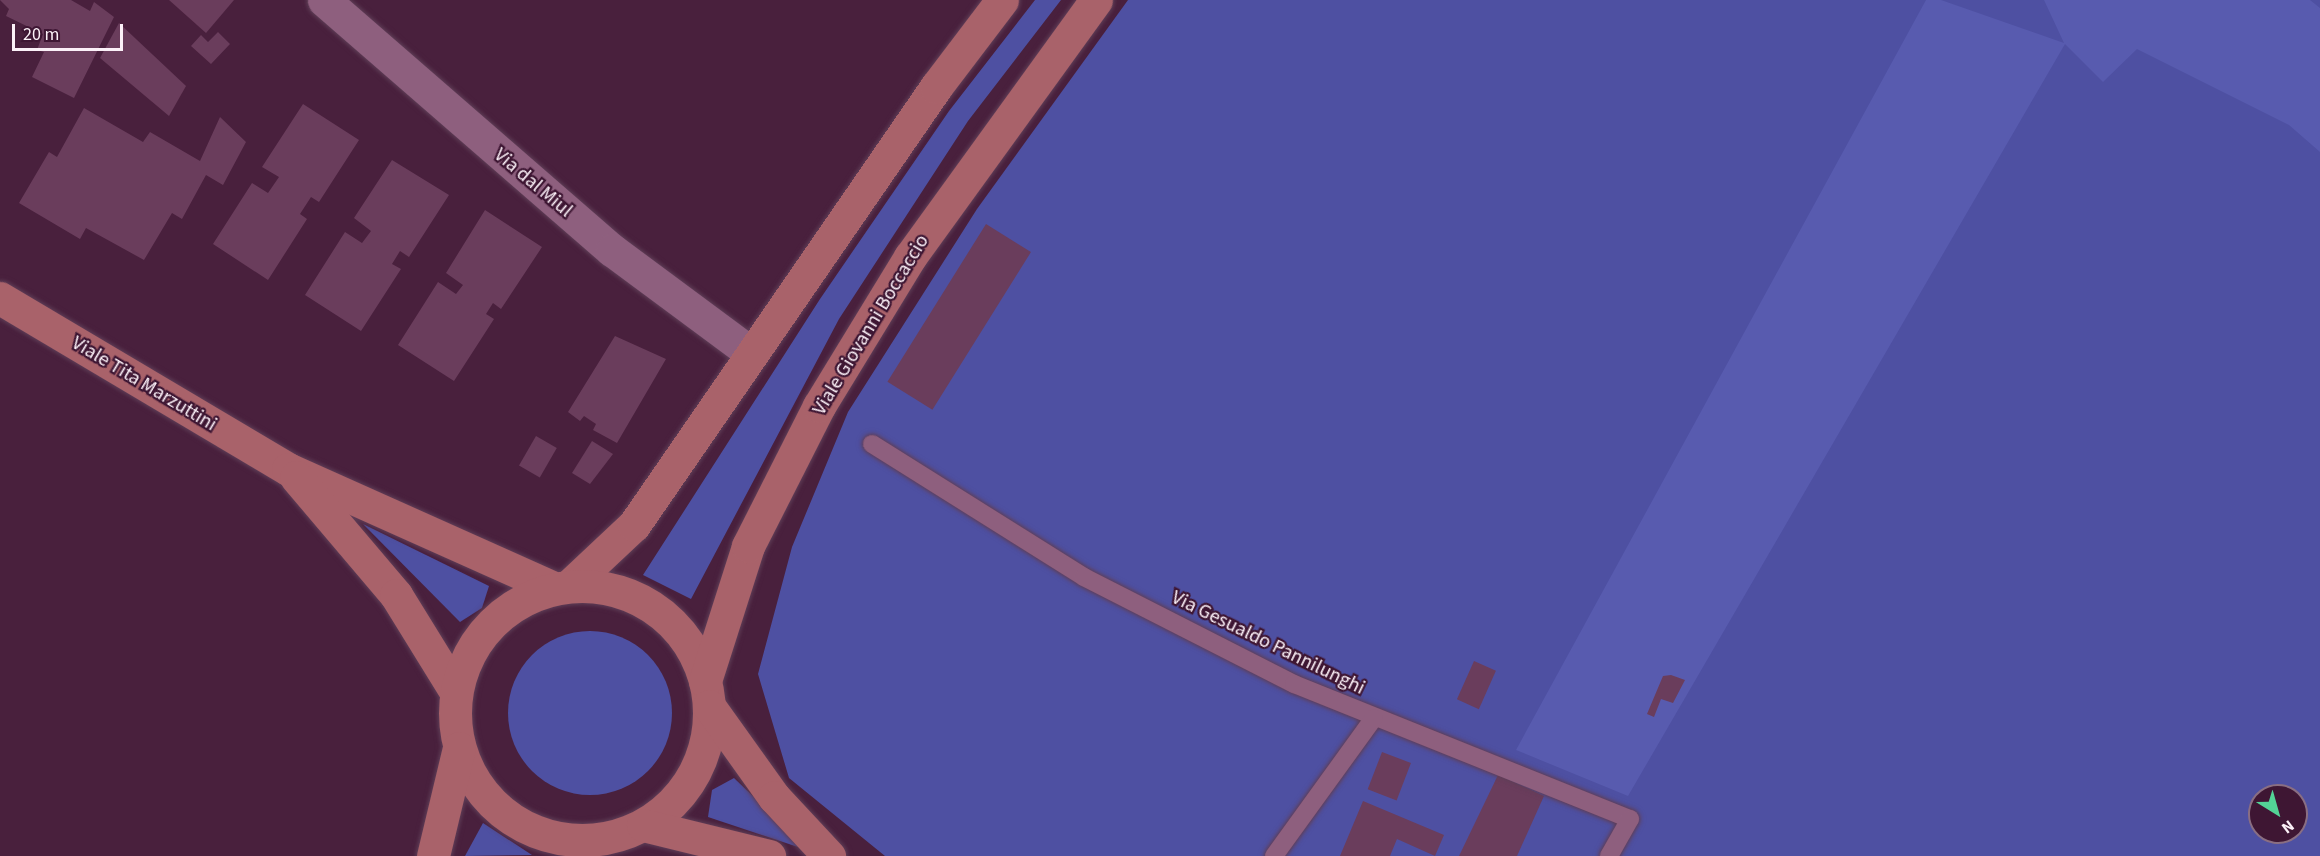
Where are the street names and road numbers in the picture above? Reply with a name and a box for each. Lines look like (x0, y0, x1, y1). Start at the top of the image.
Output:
street label: Via dal Miul (489, 143, 577, 223)
street label: Viale Giovanni Boccaccio (808, 231, 934, 419)
street label: Viale Tita Marzuttini (67, 331, 221, 437)
street label: Via Gesualdo Pannilunghi (1167, 586, 1369, 700)

